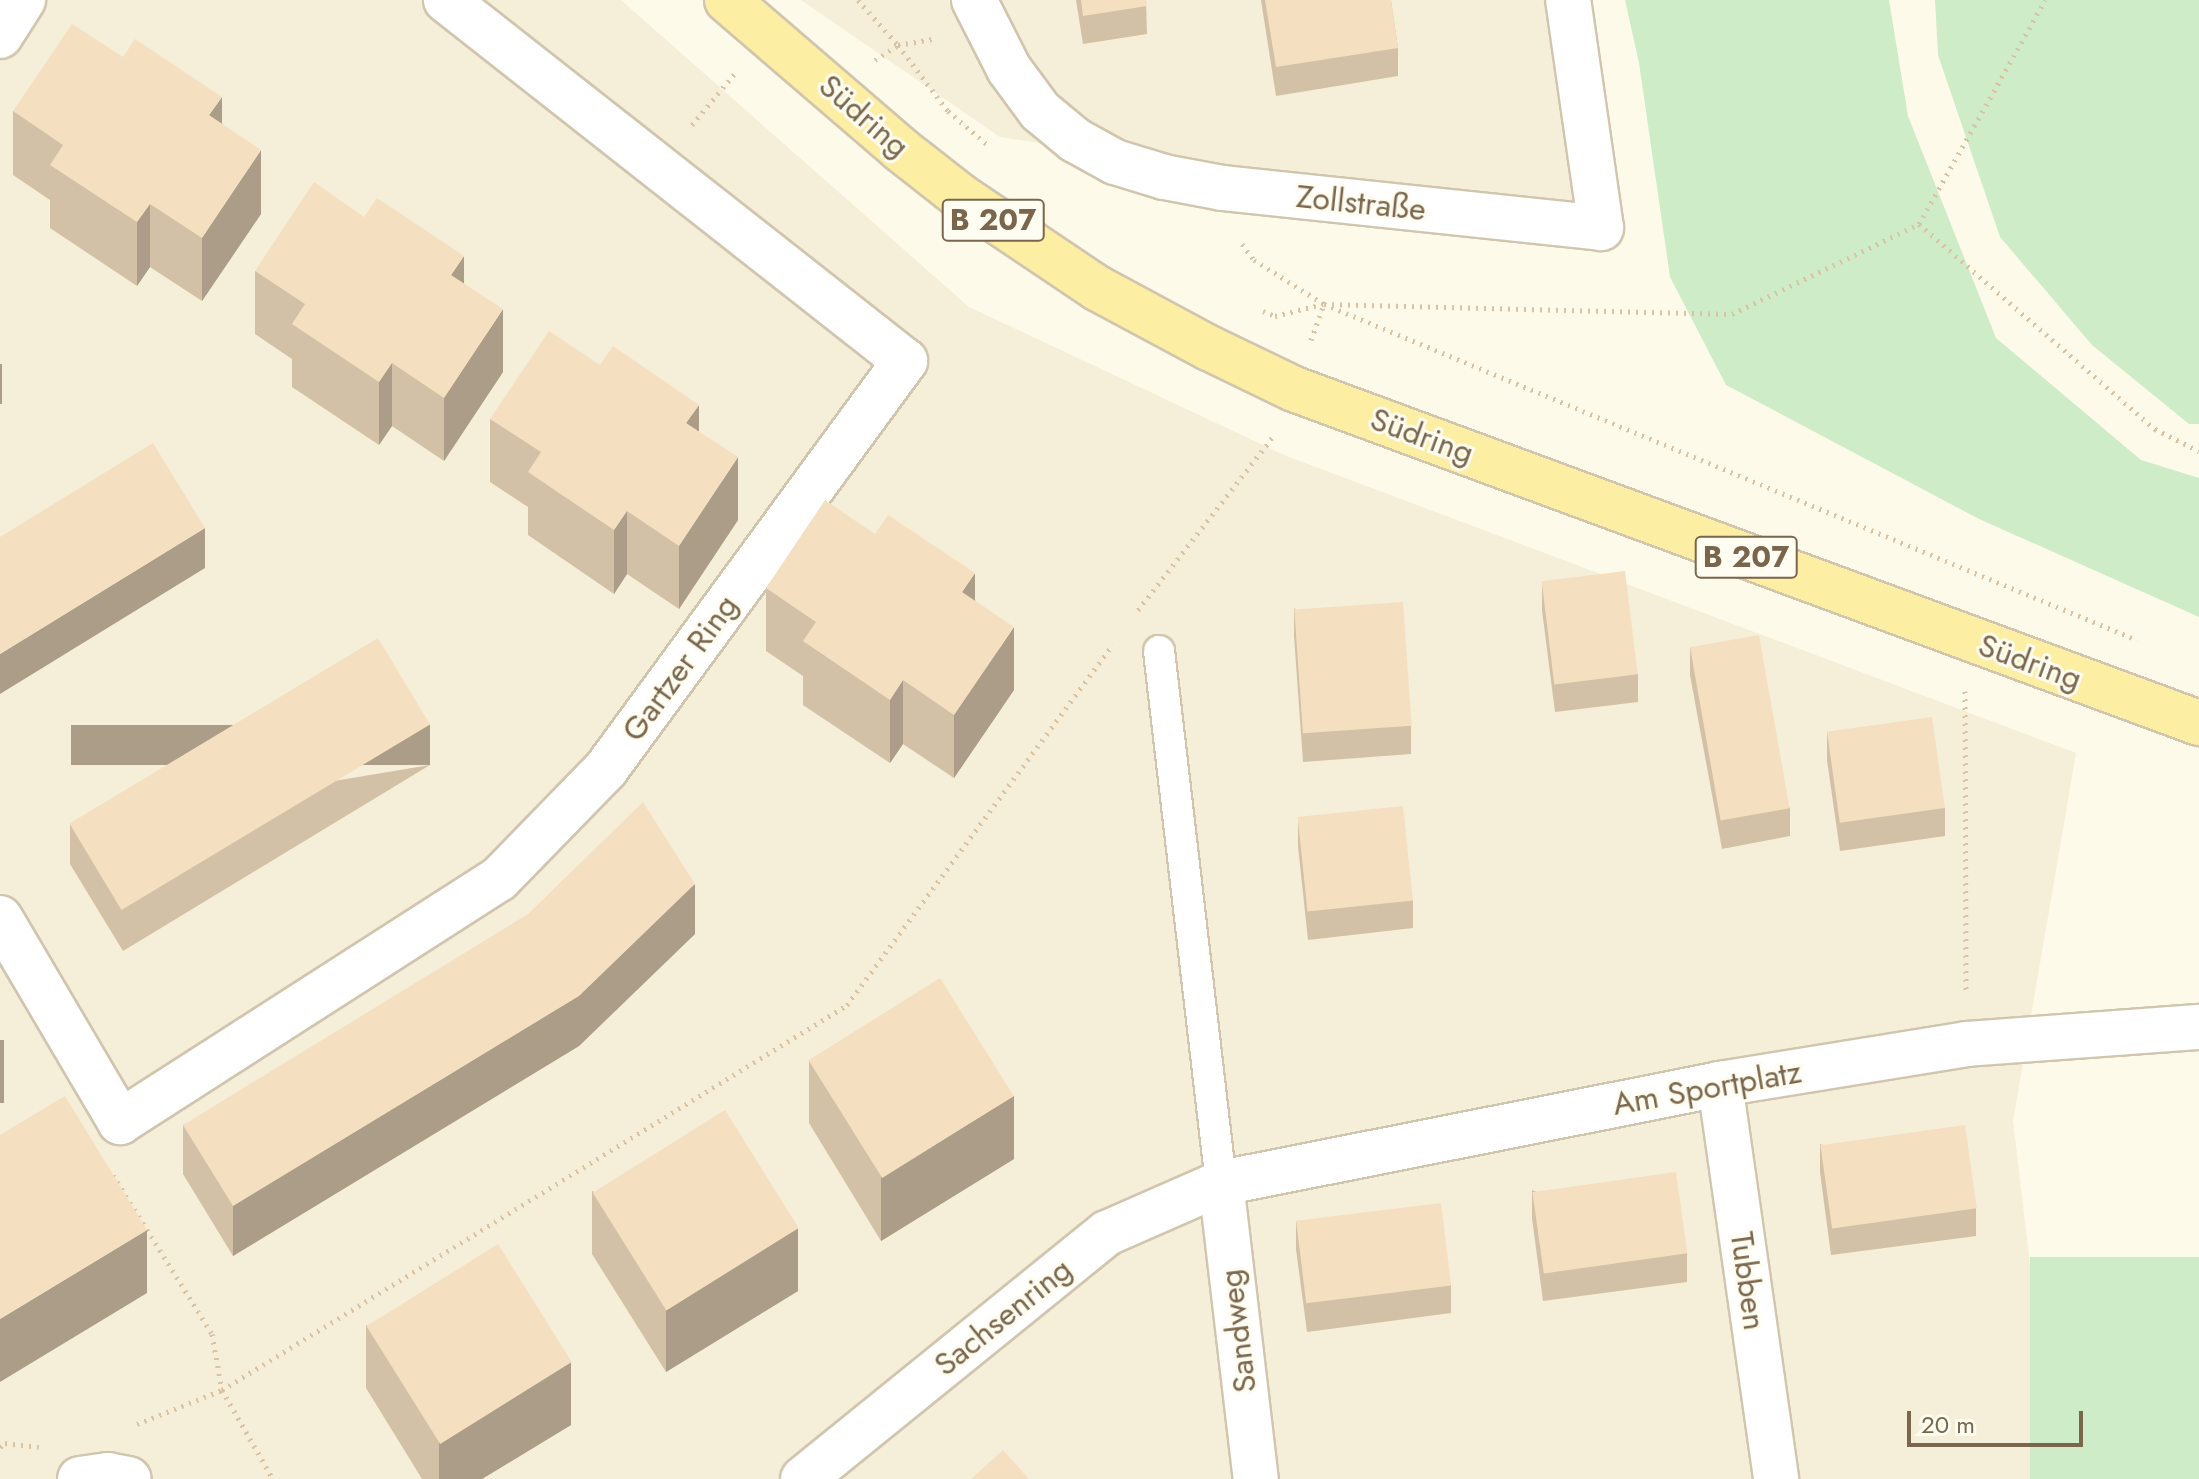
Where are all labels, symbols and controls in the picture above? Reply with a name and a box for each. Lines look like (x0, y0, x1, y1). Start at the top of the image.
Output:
street label: Südring (811, 66, 917, 166)
street label: Zollstraße (1294, 177, 1428, 229)
road number: B 207 (941, 194, 1045, 246)
street label: Südring (1365, 400, 1479, 472)
road number: B 207 (1694, 531, 1798, 583)
street label: Gartzer Ring (614, 587, 746, 749)
street label: Südring (1973, 626, 2087, 698)
street label: Am Sportplatz (1610, 1053, 1804, 1123)
street label: Tubben (1722, 1229, 1774, 1333)
street label: Sachsenring (927, 1250, 1079, 1384)
street label: Sandweg (1211, 1267, 1265, 1395)
scale bar (1911, 1395, 2087, 1445)
text: 20 m (1921, 1407, 1975, 1442)

